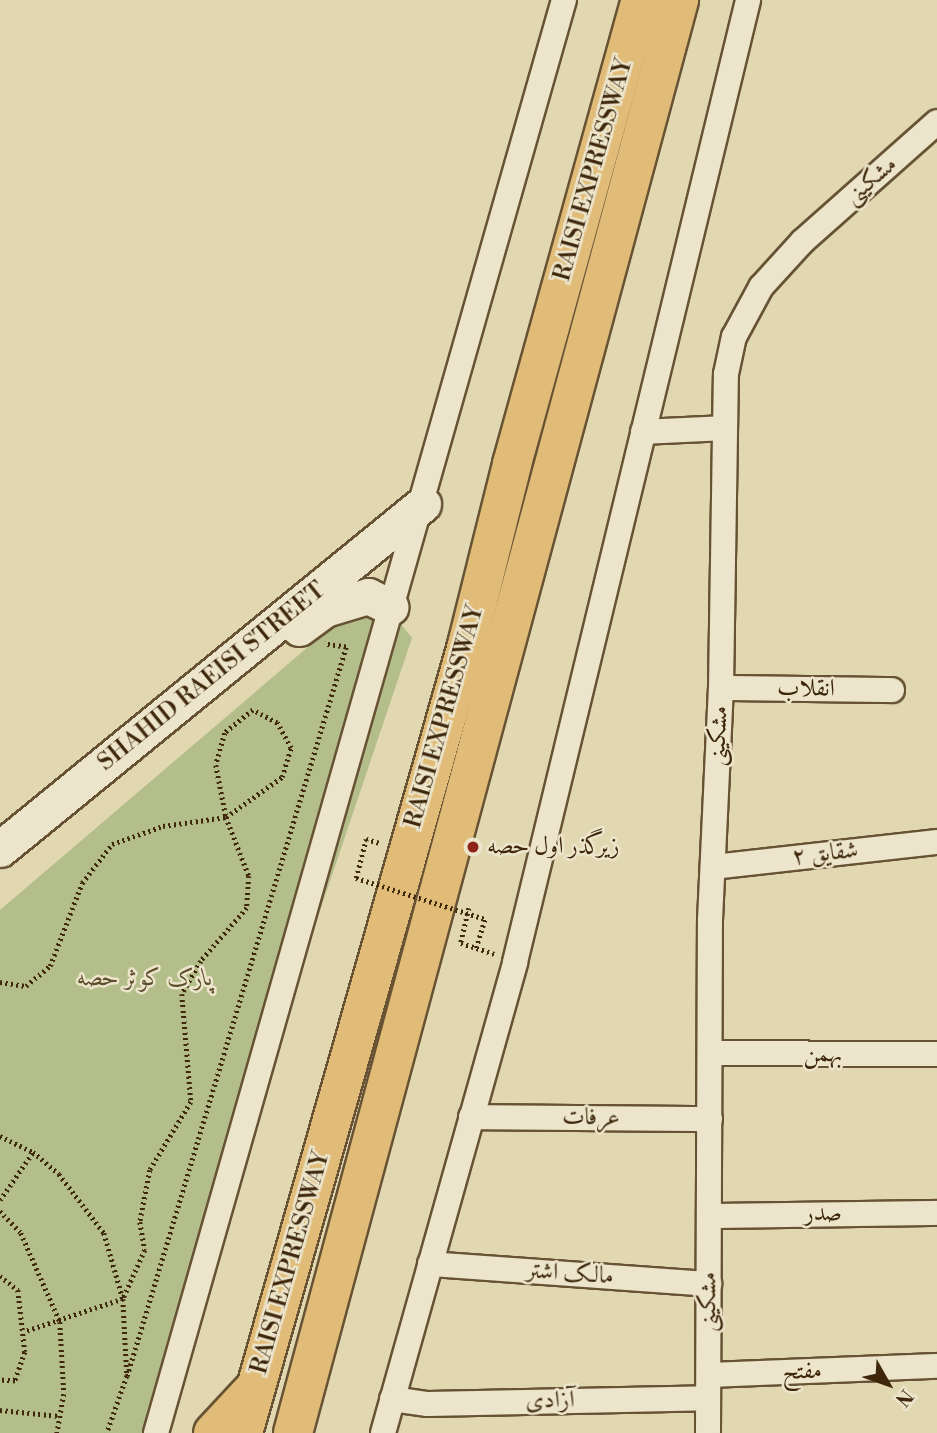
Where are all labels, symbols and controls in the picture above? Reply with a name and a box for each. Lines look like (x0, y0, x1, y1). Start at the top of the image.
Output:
street label: RAISI EXPRESSWAY (548, 55, 640, 285)
street label: مشکینی (839, 150, 903, 212)
street label: SHAHID RAEISI STREET (92, 576, 332, 778)
street label: RAISI EXPRESSWAY (399, 602, 491, 832)
street label: انقلاب (777, 674, 835, 704)
street label: مشکینی (703, 705, 735, 767)
place label: زیرگذر اول حصه (487, 833, 620, 861)
street label: شقایق ۲ (791, 836, 859, 872)
marker: زیرگذر اول حصه (465, 839, 481, 855)
park label: پارک کوثر حصه (77, 965, 213, 993)
street label: بهمن (803, 1040, 843, 1070)
street label: عرفات (562, 1103, 620, 1133)
street label: RAISI EXPRESSWAY (245, 1148, 337, 1378)
street label: صدر (804, 1199, 842, 1229)
street label: مالک اشتر (525, 1257, 615, 1291)
street label: مشکینی (695, 1272, 723, 1332)
north arrow (853, 1349, 923, 1419)
street label: مفتح (782, 1357, 822, 1387)
text: N (890, 1384, 918, 1411)
street label: آزادی (525, 1386, 575, 1416)

